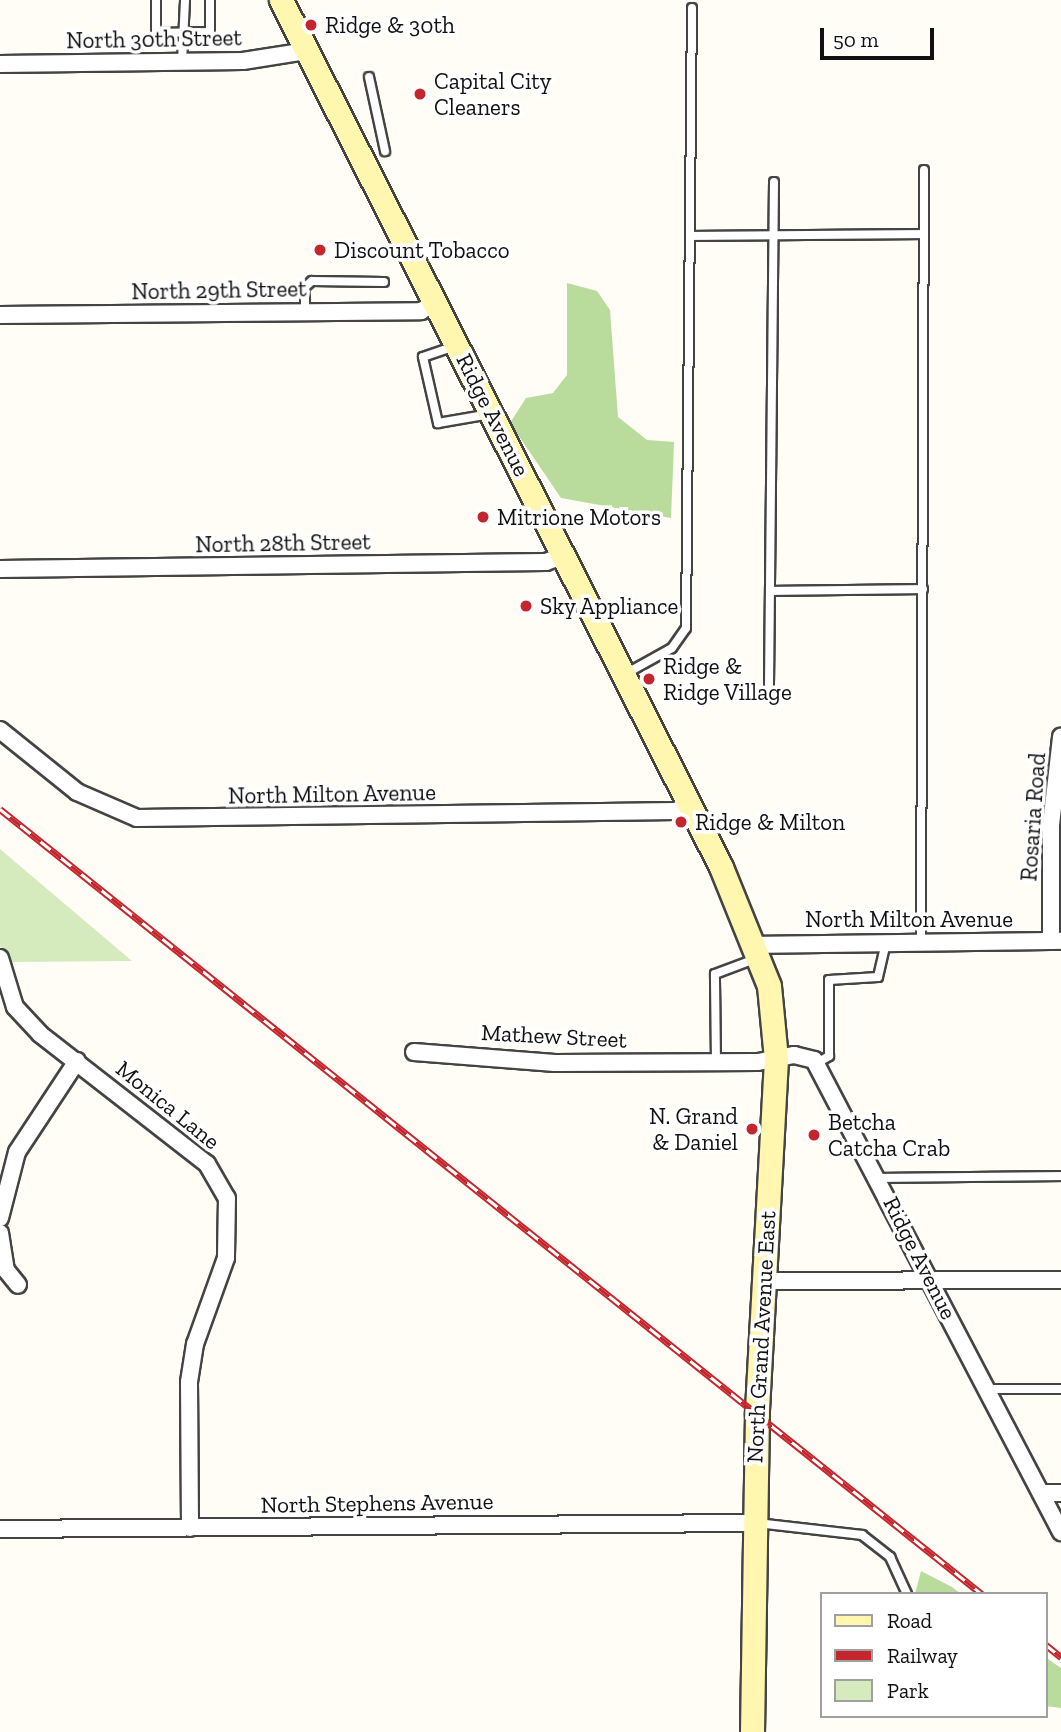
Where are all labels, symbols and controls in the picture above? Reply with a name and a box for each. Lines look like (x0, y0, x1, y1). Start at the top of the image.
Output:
place label: Ridge & 30th (325, 11, 455, 39)
scale bar (823, 14, 937, 58)
marker: Ridge & 30th (303, 17, 319, 33)
street label: North 30th Street (66, 24, 242, 54)
text: 50 m (833, 27, 879, 52)
place label: Capital City Cleaners (434, 67, 552, 121)
marker: Capital City Cleaners (412, 86, 428, 102)
place label: Discount Tobacco (334, 236, 510, 264)
marker: Discount Tobacco (312, 242, 328, 258)
street label: North 29th Street (131, 275, 307, 305)
street label: Ridge Avenue (450, 349, 536, 481)
place label: Mitrione Motors (497, 503, 661, 531)
marker: Mitrione Motors (475, 509, 491, 525)
street label: North 28th Street (195, 528, 371, 558)
place label: Sky Appliance (540, 592, 680, 620)
marker: Sky Appliance (518, 598, 534, 614)
place label: Ridge & Ridge Village (663, 652, 793, 706)
marker: Ridge & Ridge Village (641, 671, 657, 687)
street label: Rosaria Road (1015, 752, 1051, 882)
street label: North Milton Avenue (227, 778, 437, 810)
place label: Ridge & Milton (695, 808, 845, 836)
marker: Ridge & Milton (673, 814, 689, 830)
street label: North Milton Avenue (804, 905, 1014, 933)
street label: Mathew Street (480, 1018, 628, 1054)
street label: Monica Lane (110, 1055, 226, 1155)
place label: N. Grand & Daniel (649, 1102, 738, 1156)
place label: Betcha Catcha Crab (828, 1108, 950, 1162)
marker: N. Grand & Daniel (744, 1121, 760, 1137)
marker: Betcha Catcha Crab (806, 1127, 822, 1143)
street label: Ridge Avenue (877, 1192, 963, 1324)
street label: North Grand Avenue East (741, 1210, 781, 1464)
street label: North Stephens Avenue (260, 1487, 494, 1519)
legend (820, 1592, 1047, 1718)
text: Road (887, 1608, 932, 1633)
text: Railway (887, 1643, 958, 1668)
text: Park (887, 1678, 929, 1703)

